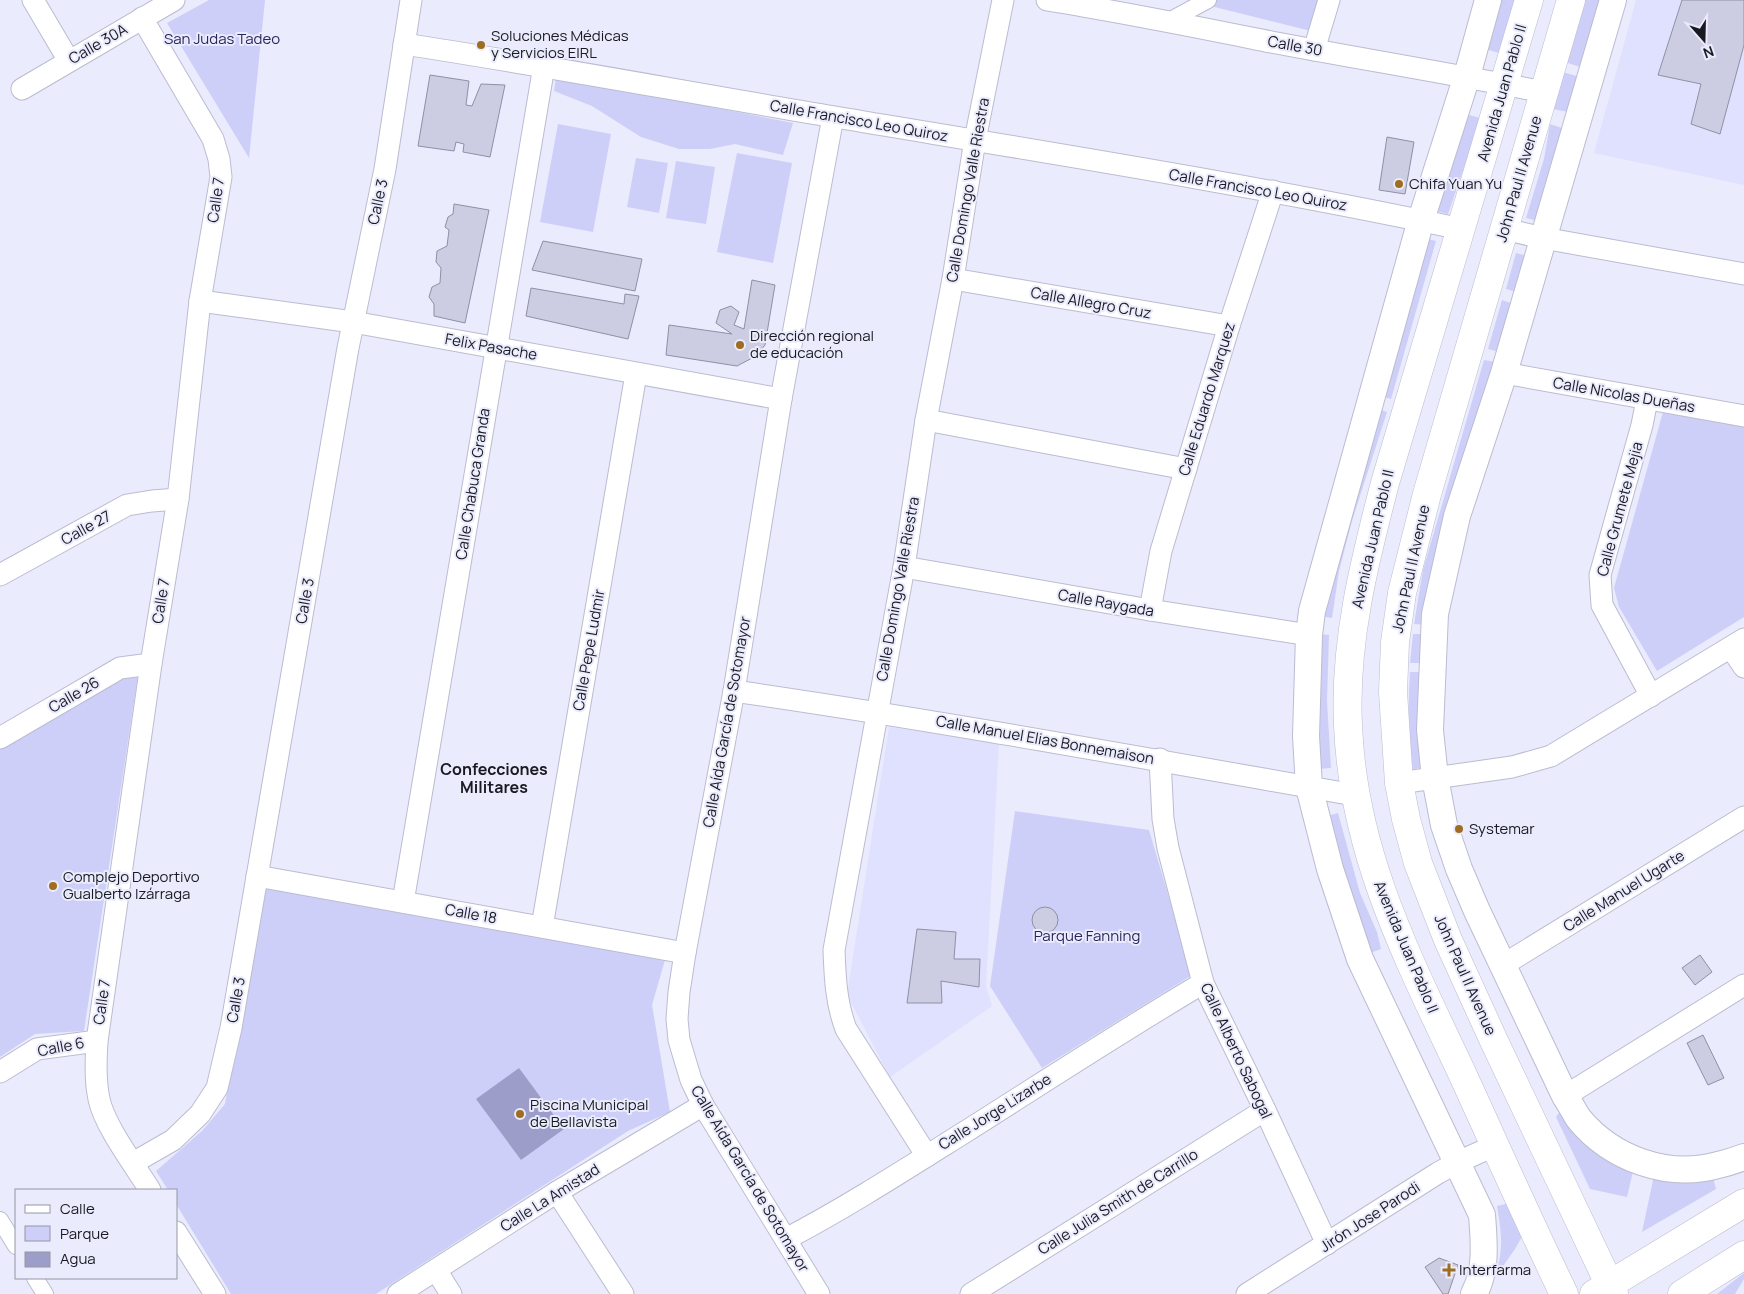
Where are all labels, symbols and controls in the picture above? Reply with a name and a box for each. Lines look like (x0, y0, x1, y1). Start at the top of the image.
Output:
north arrow (1679, 15, 1729, 65)
street label: Calle 30A (64, 18, 131, 69)
street label: Avenida Juan Pablo II (1472, 22, 1531, 164)
place label: Soluciones Médicas y Servicios EIRL (491, 25, 629, 63)
park label: San Judas Tadeo (164, 28, 280, 49)
street label: Calle 30 (1266, 30, 1324, 61)
marker: Soluciones Médicas y Servicios EIRL (475, 39, 487, 51)
text: N (1701, 42, 1717, 63)
street label: Calle Francisco Leo Quiroz (768, 95, 950, 147)
street label: Calle Domingo Valle Riestra (941, 96, 994, 284)
street label: John Paul II Avenue (1490, 113, 1547, 244)
street label: Calle Francisco Leo Quiroz (1167, 164, 1349, 216)
place label: Chifa Yuan Yu (1409, 173, 1502, 194)
street label: Calle 7 (202, 176, 229, 224)
street label: Calle 3 (362, 177, 393, 227)
marker: Chifa Yuan Yu (1393, 178, 1405, 190)
street label: Calle Allegro Cruz (1029, 282, 1153, 323)
street label: Calle Eduardo Marquez (1173, 320, 1240, 478)
place label: Dirección regional de educación (750, 325, 874, 363)
street label: Felix Pasache (443, 328, 539, 365)
marker: Dirección regional de educación (734, 339, 746, 351)
street label: Calle Nicolas Dueñas (1551, 372, 1697, 417)
street label: Calle Chabuca Granda (450, 407, 495, 561)
street label: Calle Grumete Mejia (1591, 439, 1648, 579)
street label: Avenida Juan Pablo II (1346, 467, 1399, 610)
street label: Calle Domingo Valle Riestra (871, 495, 924, 683)
street label: John Paul II Avenue (1387, 503, 1434, 635)
street label: Calle 27 (57, 505, 114, 550)
street label: Calle 3 (290, 576, 319, 625)
street label: Calle 7 (147, 577, 174, 625)
street label: Calle Raygada (1056, 584, 1156, 621)
street label: Calle Pepe Ludmir (567, 587, 610, 712)
street label: Calle Aída García de Sotomayor (698, 614, 756, 829)
street label: Calle 26 (44, 672, 103, 718)
street label: Calle Manuel Elias Bonnemaison (934, 710, 1156, 769)
district label: Confecciones Militares (440, 758, 548, 798)
place label: Systemar (1469, 818, 1535, 839)
marker: Systemar (1453, 823, 1465, 835)
street label: Calle Manuel Ugarte (1559, 845, 1689, 936)
place label: Complejo Deportivo Gualberto Izárraga (63, 866, 200, 904)
street label: Avenida Juan Pablo II (1369, 877, 1444, 1016)
marker: Complejo Deportivo Gualberto Izárraga (47, 880, 59, 892)
street label: Calle 18 (443, 899, 499, 928)
street label: John Paul II Avenue (1429, 911, 1502, 1039)
park label: Parque Fanning (1034, 925, 1140, 946)
street label: Calle 3 (221, 975, 250, 1024)
street label: Calle 7 (88, 978, 115, 1026)
street label: Calle Alberto Sabogal (1196, 979, 1277, 1122)
street label: Calle 6 (36, 1032, 86, 1061)
street label: Calle Jorge Lizarbe (934, 1068, 1055, 1155)
street label: Calle Aída García de Sotomayor (686, 1082, 815, 1276)
place label: Piscina Municipal de Bellavista (530, 1094, 648, 1132)
marker: Piscina Municipal de Bellavista (514, 1108, 526, 1120)
street label: Calle Julia Smith de Carrillo (1034, 1143, 1202, 1260)
street label: Calle La Amistad (496, 1159, 603, 1237)
street label: Jirón Jose Parodi (1316, 1176, 1424, 1257)
legend (15, 1189, 178, 1279)
text: Calle (60, 1198, 95, 1219)
text: Parque (60, 1223, 109, 1244)
text: Agua (60, 1248, 96, 1269)
place label: Interfarma (1459, 1259, 1531, 1280)
marker: Interfarma (1443, 1264, 1455, 1276)

